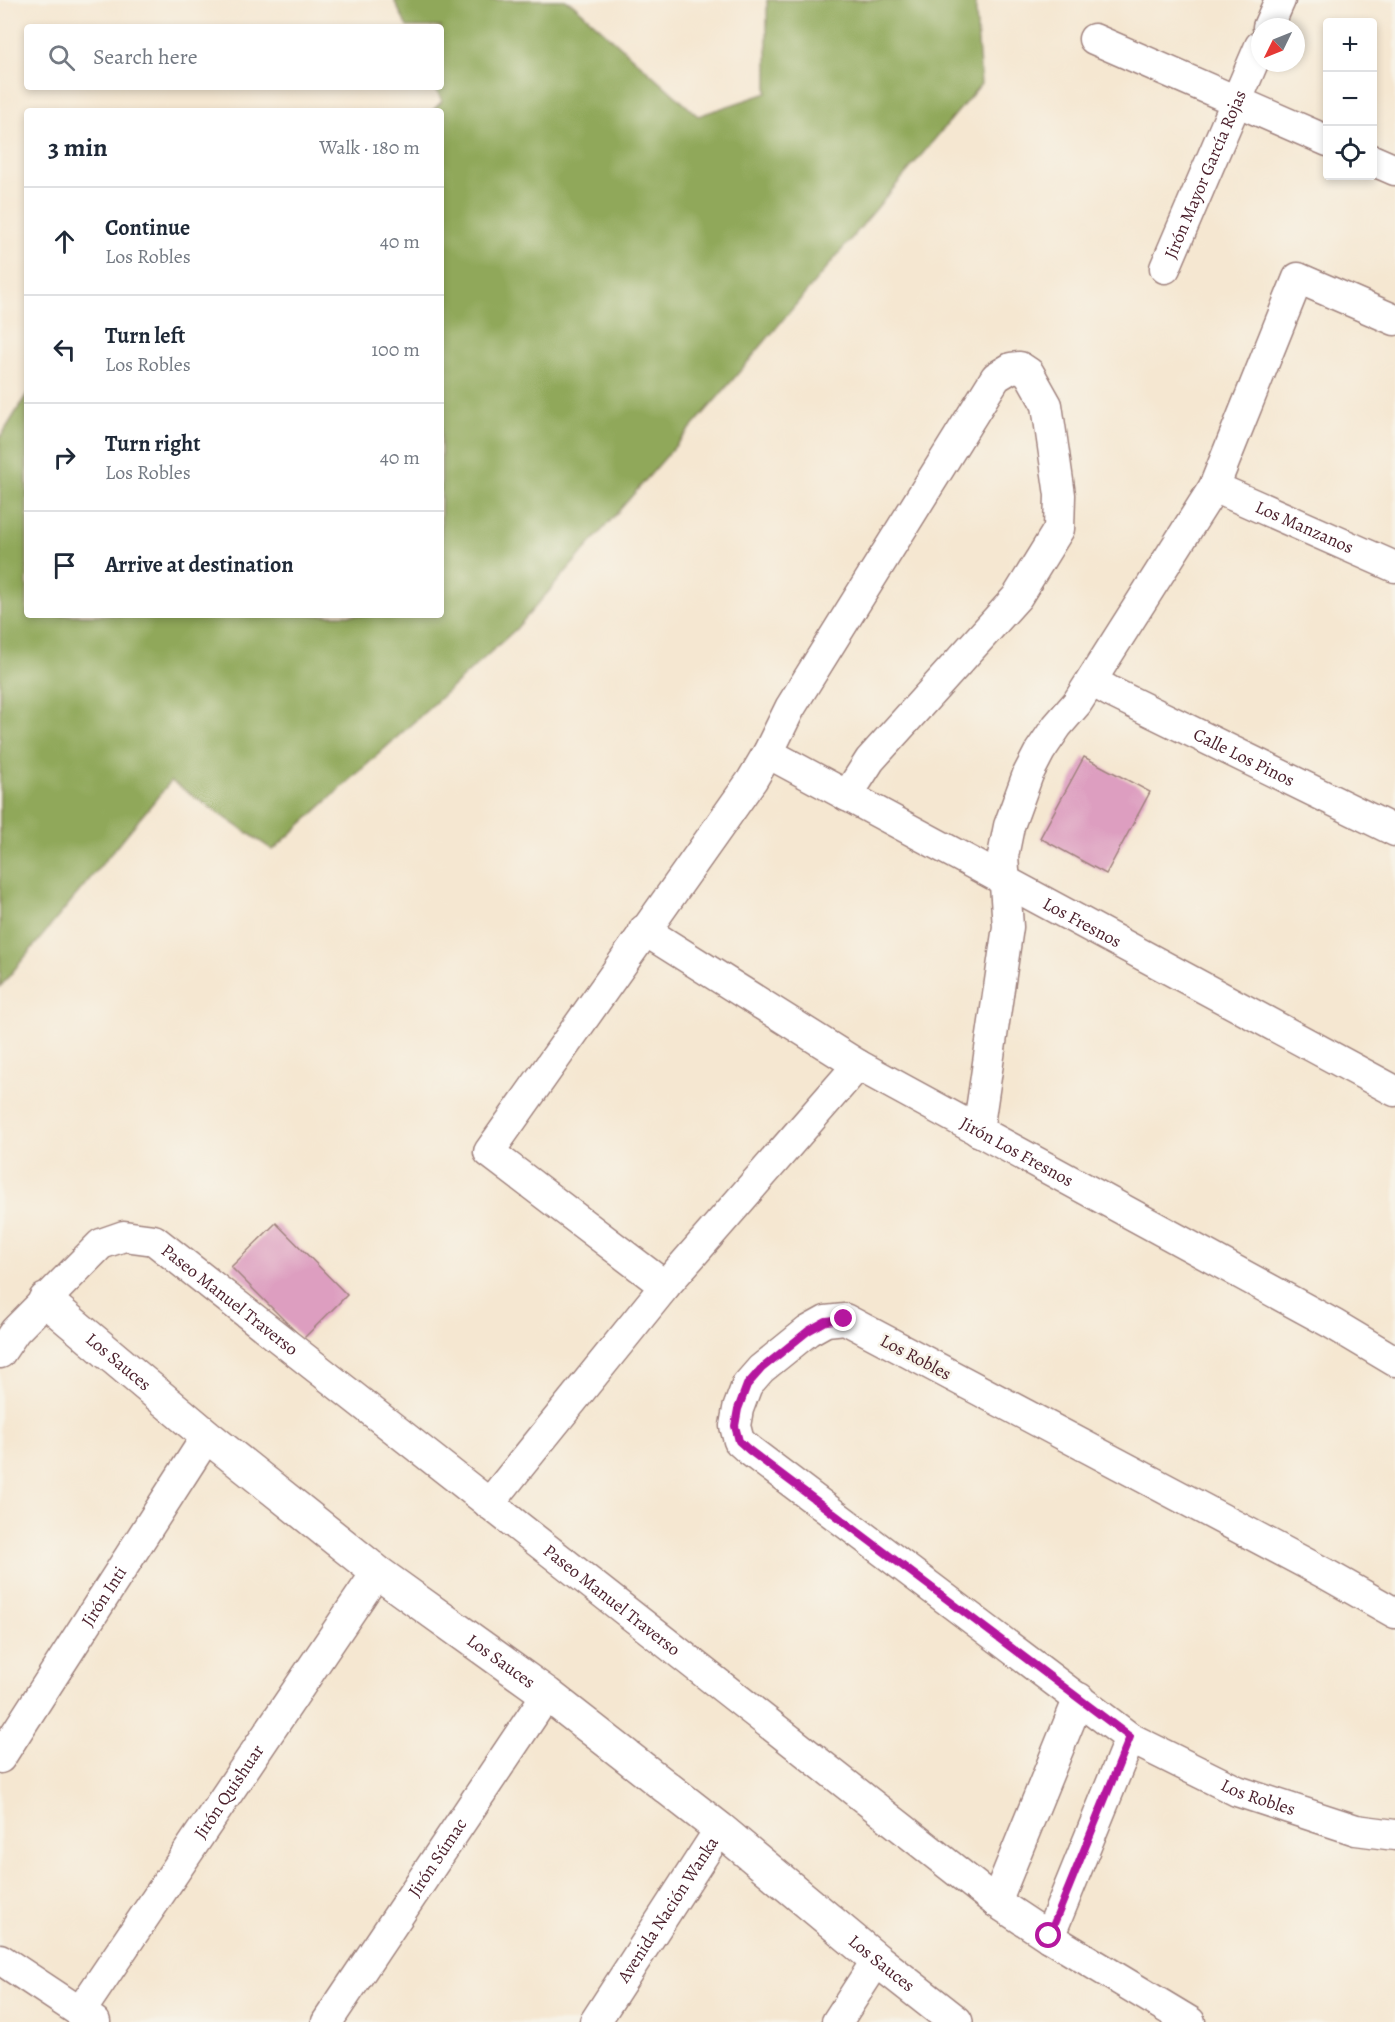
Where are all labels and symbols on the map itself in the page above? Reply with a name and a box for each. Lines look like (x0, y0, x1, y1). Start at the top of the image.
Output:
north arrow (1251, 18, 1305, 72)
street label: Jirón Mayor García Rojas (1158, 86, 1252, 262)
street label: Los Manzanos (1252, 495, 1357, 559)
street label: Calle Los Pinos (1189, 722, 1299, 792)
street label: Los Fresnos (1039, 891, 1126, 953)
street label: Jirón Los Fresnos (956, 1111, 1078, 1192)
street label: Paseo Manuel Traverso (156, 1238, 303, 1361)
route end (830, 1305, 856, 1331)
street label: Los Sauces (81, 1327, 156, 1396)
street label: Los Robles (876, 1328, 956, 1386)
street label: Paseo Manuel Traverso (538, 1539, 685, 1661)
street label: Jirón Inti (76, 1562, 132, 1631)
street label: Los Sauces (462, 1628, 540, 1694)
street label: Jirón Quishuar (188, 1740, 269, 1843)
street label: Los Robles (1217, 1773, 1298, 1821)
street label: Jirón Súmac (402, 1813, 472, 1902)
street label: Avenida Nación Wanka (611, 1831, 724, 1988)
route start (1035, 1922, 1061, 1948)
street label: Los Sauces (843, 1929, 920, 1997)

